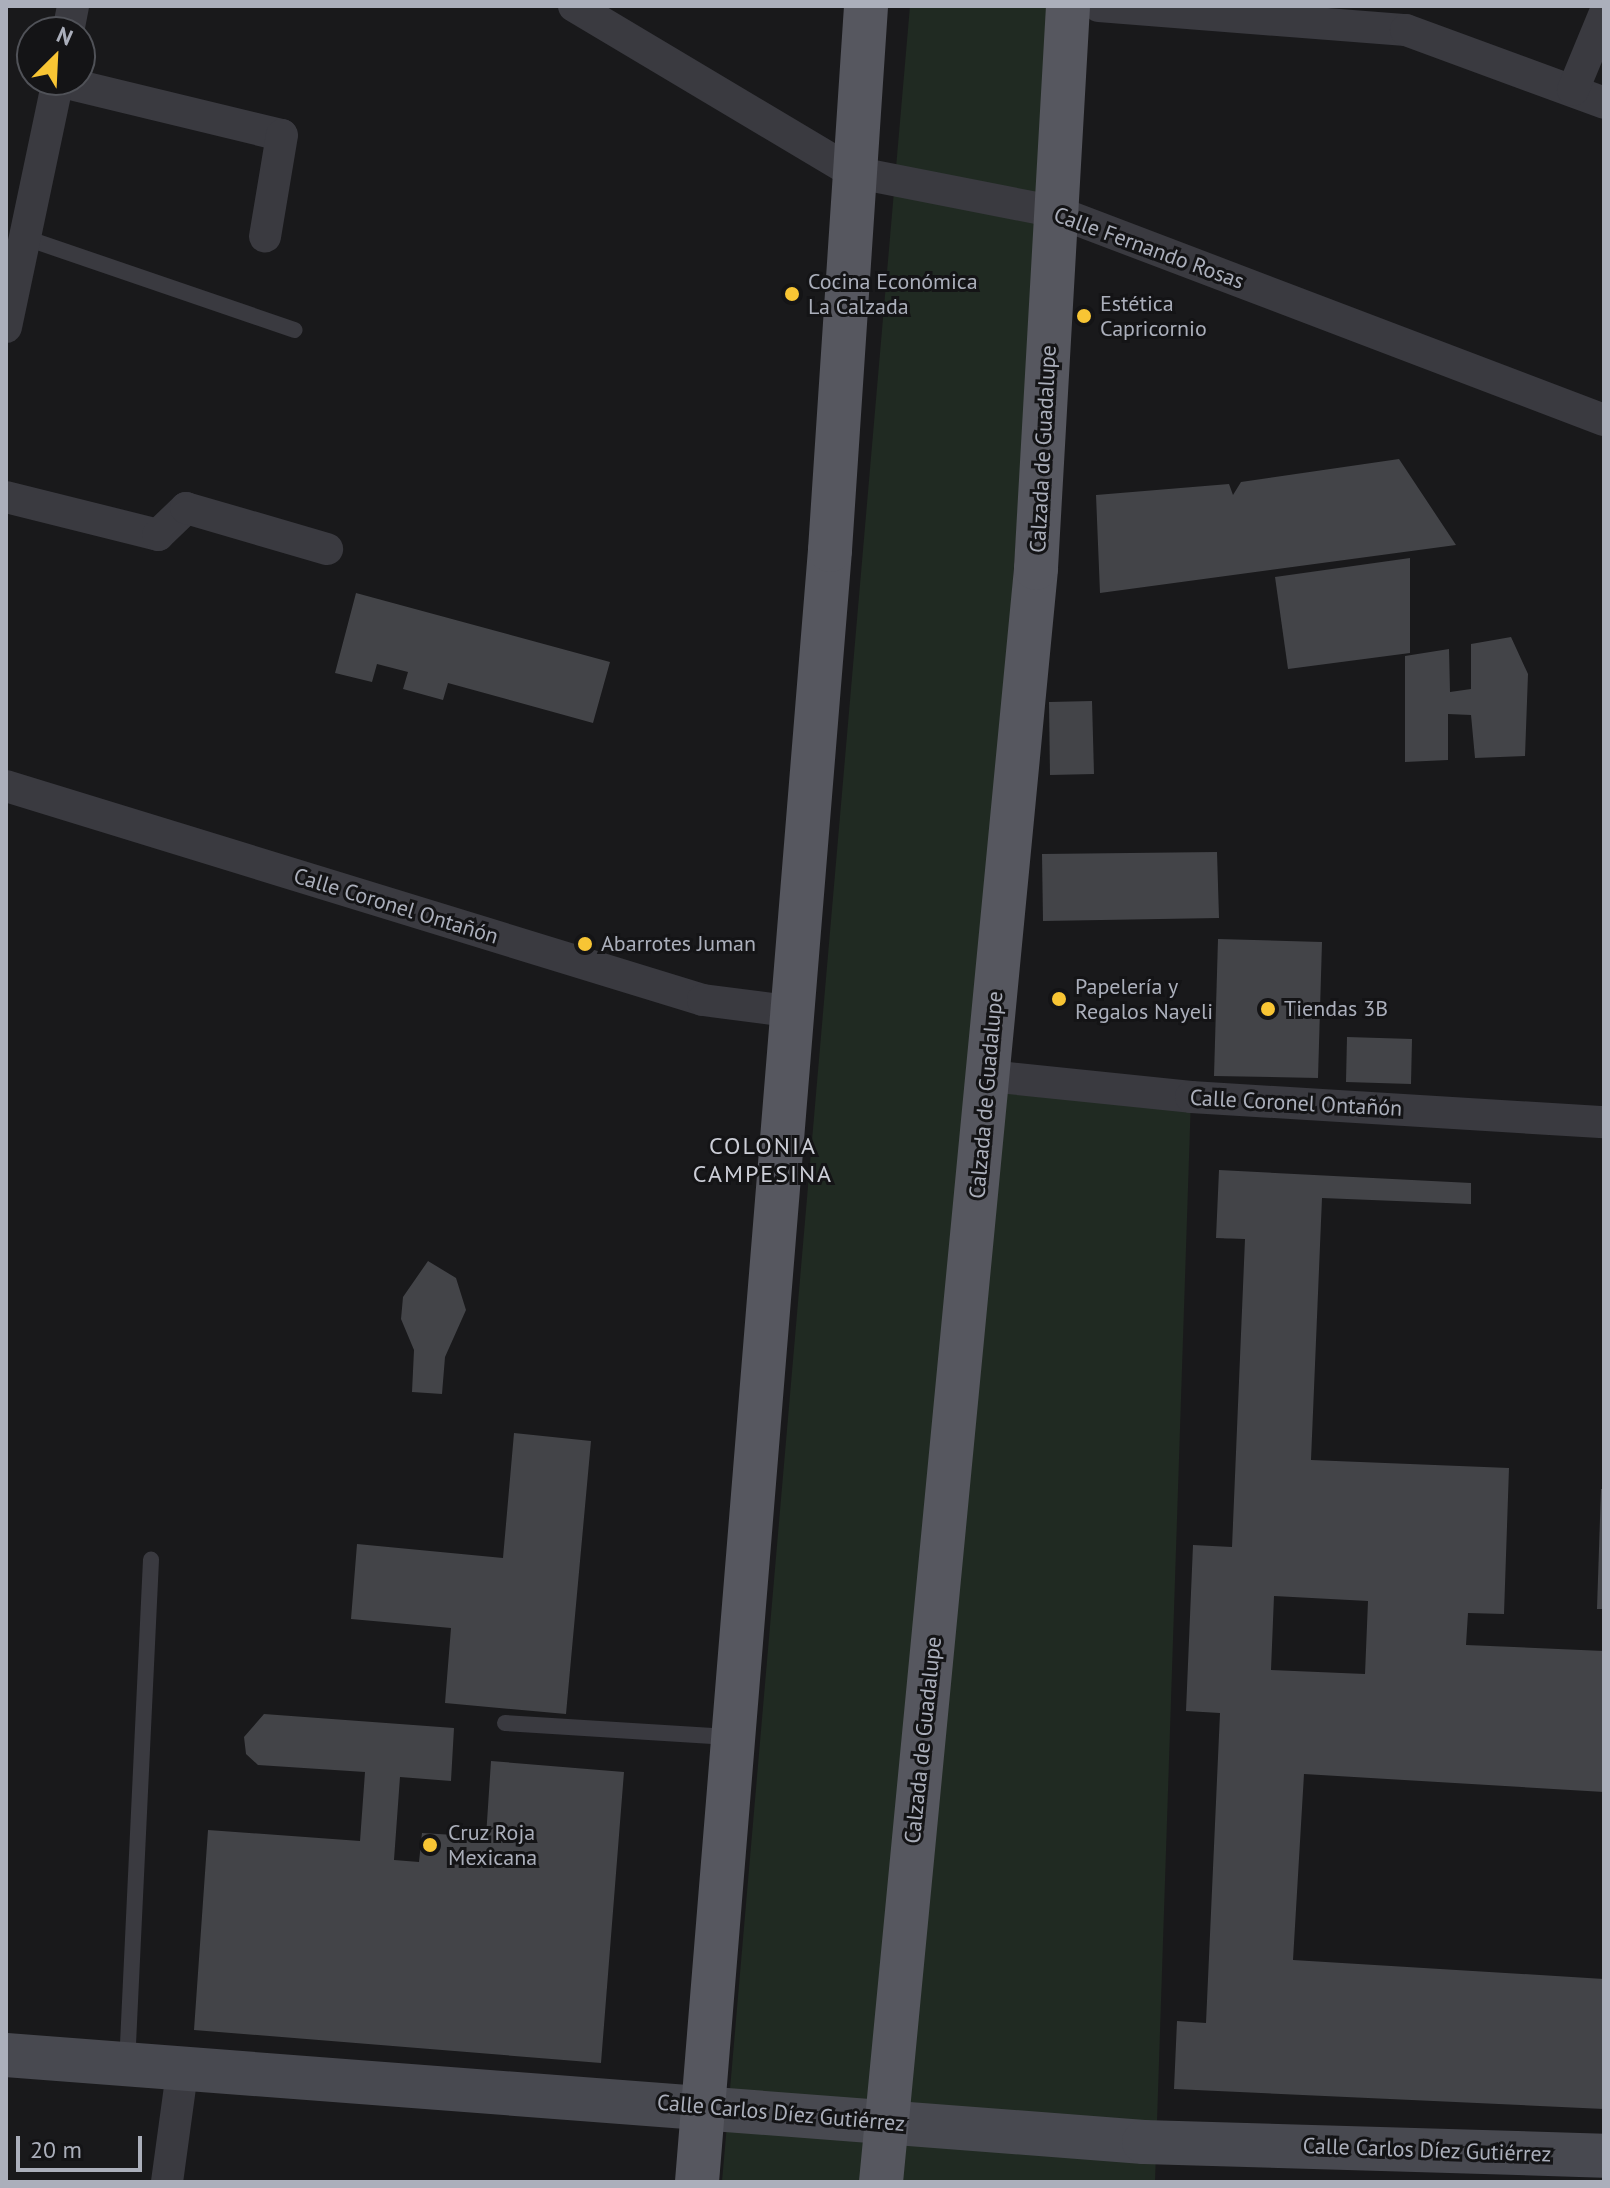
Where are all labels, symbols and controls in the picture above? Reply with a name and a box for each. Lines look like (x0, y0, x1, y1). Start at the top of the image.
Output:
north arrow (16, 16, 96, 96)
text: N (53, 20, 77, 52)
street label: Calle Fernando Rosas (1050, 201, 1248, 295)
place label: Cocina Económica La Calzada (808, 268, 978, 320)
marker: Cocina Económica La Calzada (783, 285, 801, 303)
place label: Estética Capricornio (1100, 290, 1207, 342)
marker: Estética Capricornio (1075, 307, 1093, 325)
street label: Calzada de Guadalupe (1024, 344, 1062, 554)
street label: Calle Coronel Ontañón (290, 862, 502, 950)
place label: Abarrotes Juman (601, 931, 756, 957)
marker: Abarrotes Juman (576, 935, 594, 953)
place label: Papelería y Regalos Nayeli (1075, 973, 1213, 1024)
street label: Calzada de Guadalupe (964, 990, 1008, 1200)
marker: Papelería y Regalos Nayeli (1050, 990, 1068, 1008)
place label: Tiendas 3B (1284, 996, 1388, 1022)
marker: Tiendas 3B (1259, 1000, 1277, 1018)
street label: Calle Coronel Ontañón (1189, 1084, 1403, 1122)
district label: COLONIA CAMPESINA (693, 1132, 833, 1188)
street label: Calzada de Guadalupe (899, 1635, 947, 1845)
place label: Cruz Roja Mexicana (448, 1819, 537, 1870)
marker: Cruz Roja Mexicana (419, 1834, 441, 1856)
street label: Calle Carlos Díez Gutiérrez (656, 2089, 906, 2137)
scale bar (20, 2120, 146, 2170)
street label: Calle Carlos Díez Gutiérrez (1302, 2132, 1552, 2168)
text: 20 m (30, 2134, 82, 2165)

